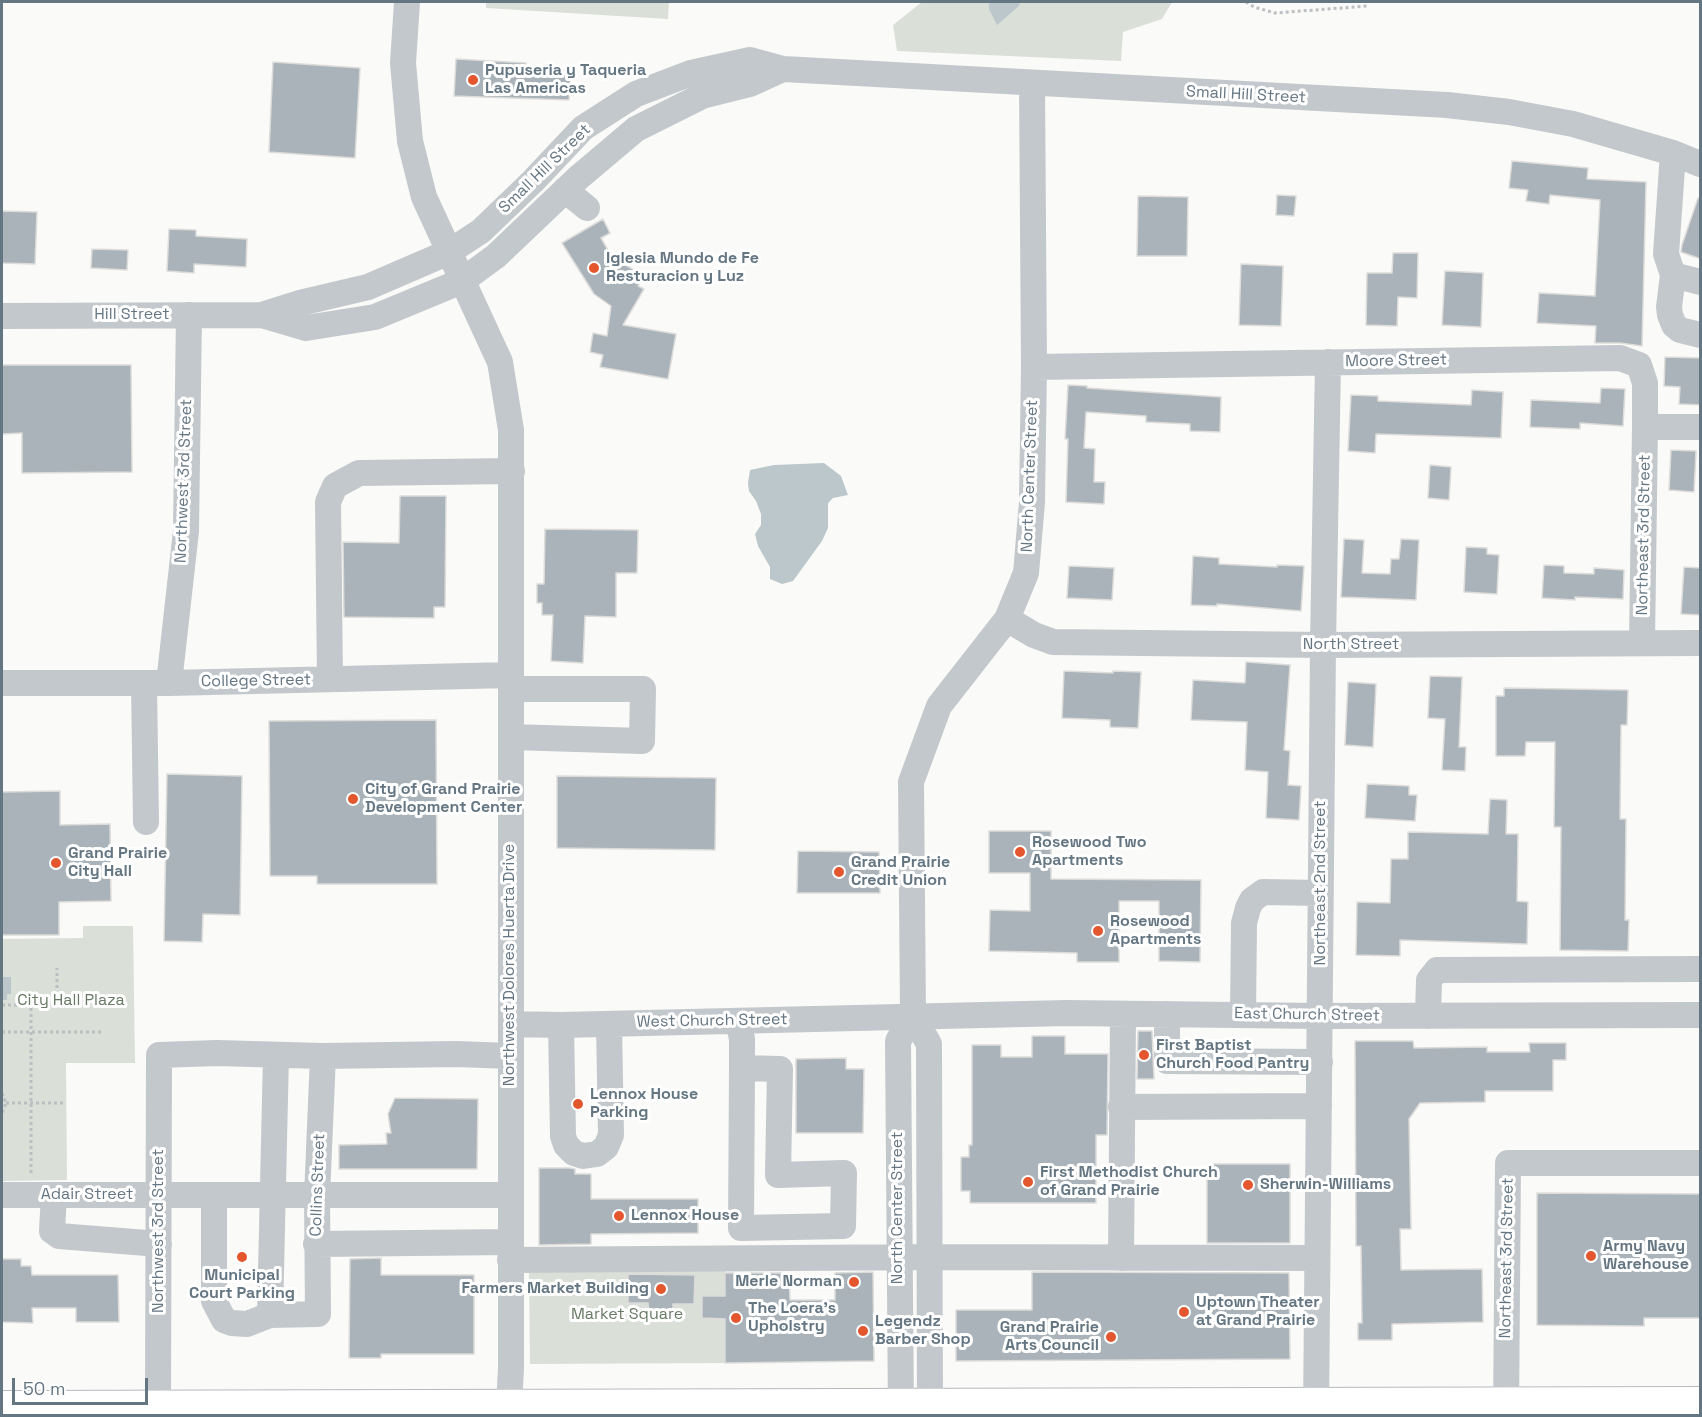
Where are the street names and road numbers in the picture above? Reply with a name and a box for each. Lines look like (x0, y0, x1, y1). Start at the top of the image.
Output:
street label: Small Hill Street (1186, 82, 1306, 108)
street label: Small Hill Street (495, 120, 595, 218)
street label: Hill Street (94, 305, 170, 325)
street label: Moore Street (1345, 351, 1447, 371)
street label: Northwest 3rd Street (172, 399, 196, 563)
street label: North Center Street (1018, 399, 1042, 553)
street label: Northeast 3rd Street (1633, 454, 1655, 616)
street label: North Street (1303, 635, 1399, 655)
street label: College Street (201, 670, 311, 692)
street label: Northeast 2nd Street (1311, 801, 1331, 965)
street label: Northwest Dolores Huerta Drive (500, 844, 520, 1086)
street label: East Church Street (1234, 1004, 1380, 1026)
street label: West Church Street (636, 1010, 788, 1032)
street label: North Center Street (888, 1132, 908, 1284)
street label: Collins Street (307, 1133, 329, 1237)
street label: Northwest 3rd Street (149, 1149, 169, 1313)
street label: Northeast 3rd Street (1496, 1177, 1518, 1339)
street label: Adair Street (41, 1185, 133, 1205)

